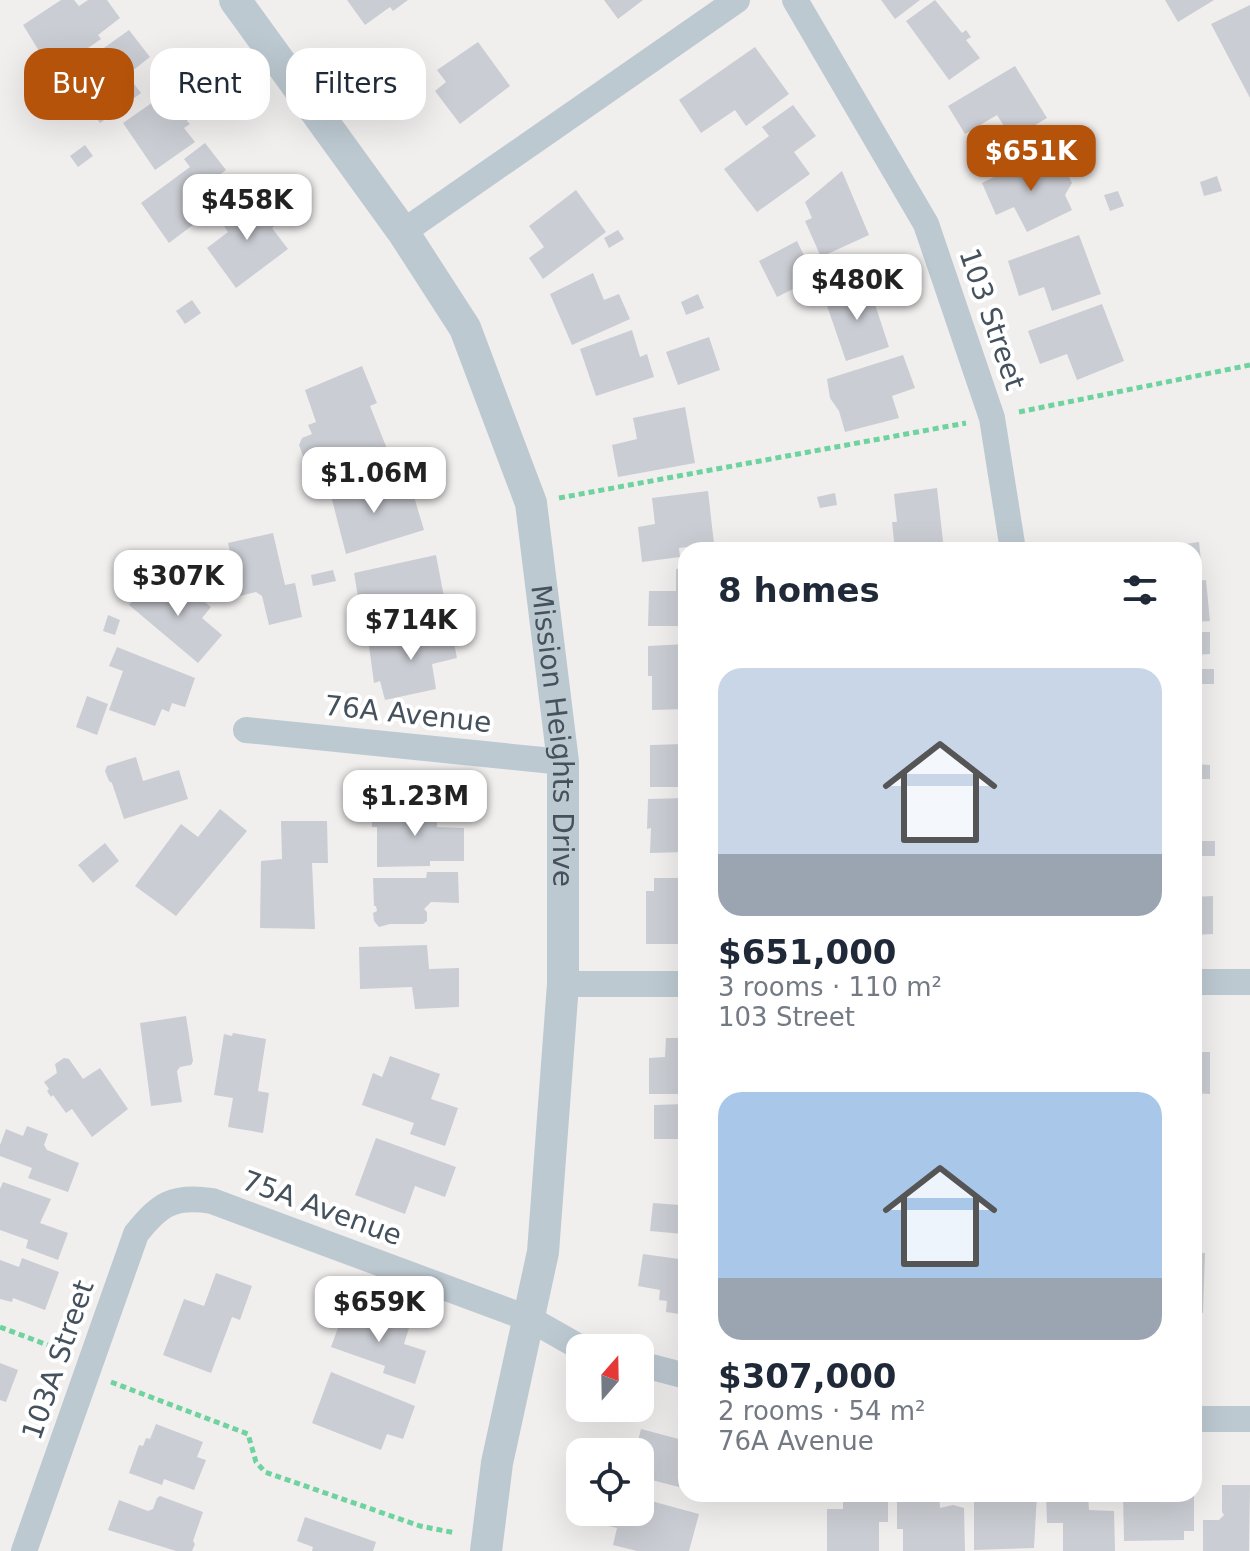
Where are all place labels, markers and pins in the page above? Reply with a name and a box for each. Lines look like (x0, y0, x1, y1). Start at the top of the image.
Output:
pin: $651K (975, 125, 1087, 193)
pin: $458K (191, 174, 303, 242)
pin: $480K (801, 254, 913, 322)
pin: $1.06M (309, 447, 439, 515)
pin: $307K (122, 550, 234, 618)
pin: $714K (355, 594, 467, 662)
pin: $1.23M (350, 770, 480, 838)
pin: $659K (323, 1276, 435, 1344)

